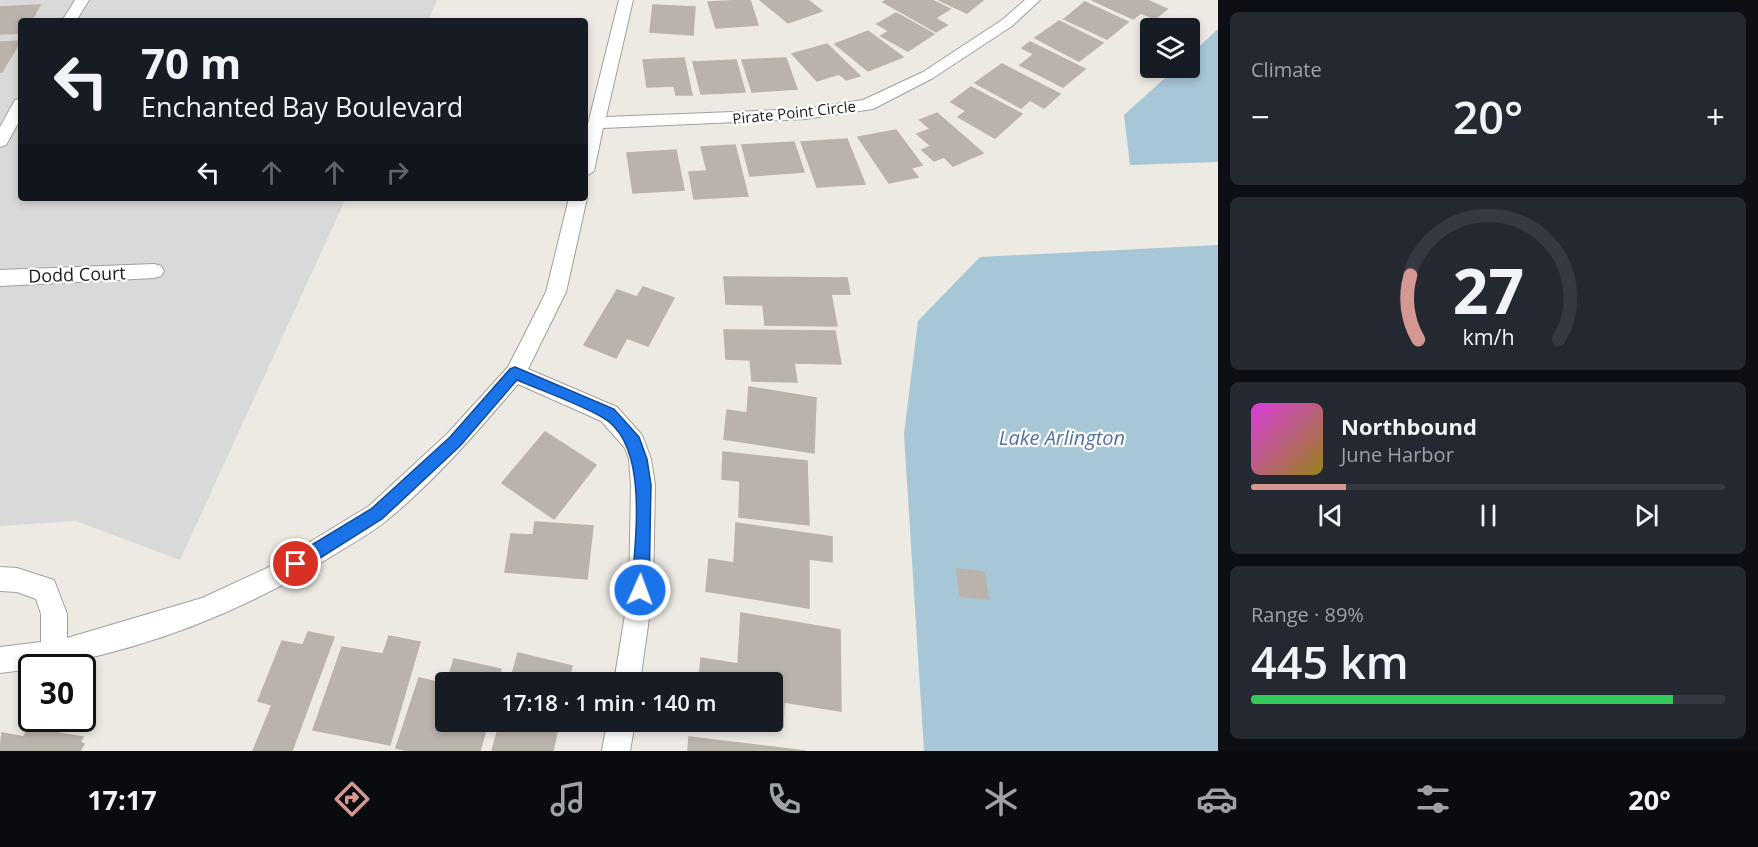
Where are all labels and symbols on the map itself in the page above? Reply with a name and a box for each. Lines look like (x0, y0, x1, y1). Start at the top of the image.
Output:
street label: Pirate Point Circle (731, 96, 857, 128)
street label: Dodd Court (28, 260, 126, 288)
water label: Lake Arlington (999, 424, 1125, 451)
pin (270, 538, 321, 589)
position arrow (608, 558, 672, 622)
speed limit sign: 30 (18, 654, 96, 732)

